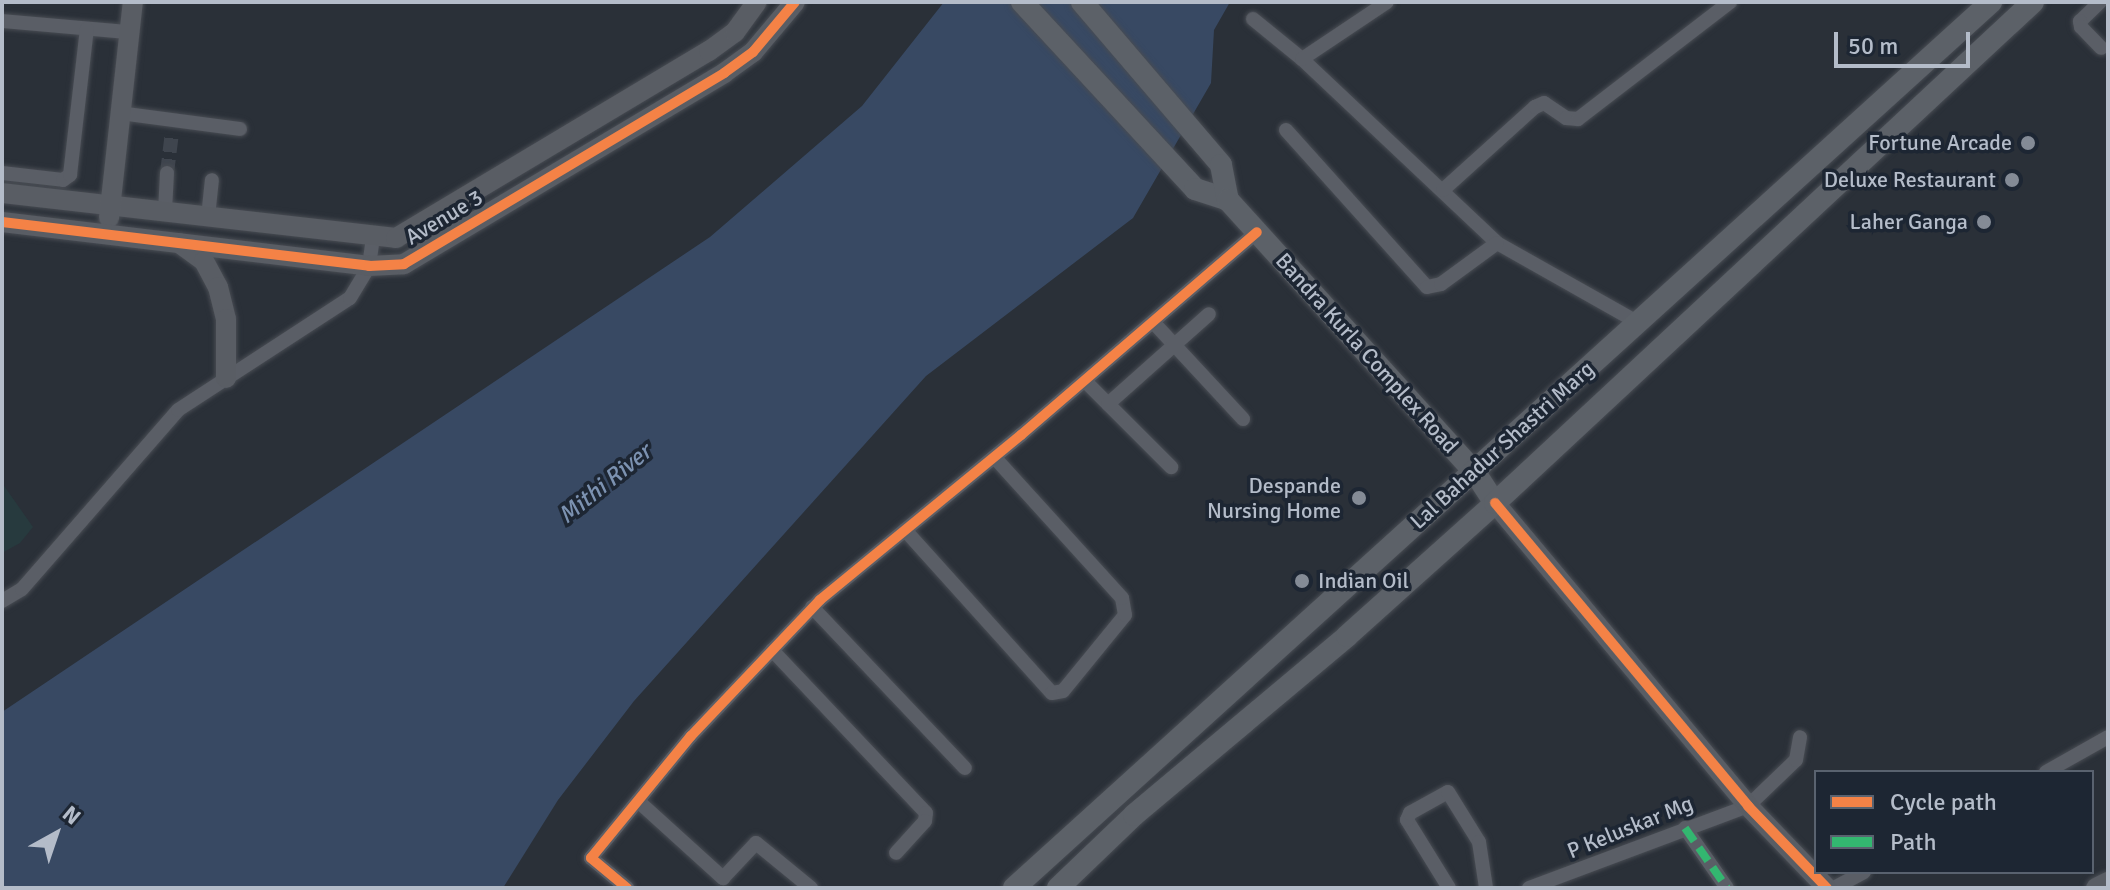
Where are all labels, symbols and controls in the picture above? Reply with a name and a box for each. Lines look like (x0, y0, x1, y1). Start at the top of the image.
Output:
scale bar (1838, 16, 1974, 66)
text: 50 m (1848, 31, 1898, 61)
place label: Fortune Arcade (1868, 130, 2012, 156)
marker: Fortune Arcade (2019, 134, 2037, 152)
place label: Deluxe Restaurant (1824, 167, 1996, 193)
marker: Deluxe Restaurant (2003, 171, 2021, 189)
street label: Avenue 3 (401, 184, 487, 250)
place label: Laher Ganga (1850, 209, 1968, 235)
marker: Laher Ganga (1975, 213, 1993, 231)
street label: Bandra Kurla Complex Road (1270, 247, 1464, 459)
street label: Lal Bahadur Shastri Marg (1405, 355, 1599, 535)
water label: Mithi River (553, 438, 657, 530)
place label: Despande Nursing Home (1207, 472, 1341, 524)
marker: Despande Nursing Home (1348, 487, 1370, 509)
place label: Indian Oil (1318, 568, 1409, 594)
marker: Indian Oil (1293, 572, 1311, 590)
legend (1814, 770, 2094, 874)
text: Cycle path (1890, 787, 1997, 817)
street label: P Keluskar Mg (1563, 790, 1697, 864)
north arrow (16, 794, 96, 874)
text: N (57, 800, 86, 830)
text: Path (1890, 827, 1936, 857)

